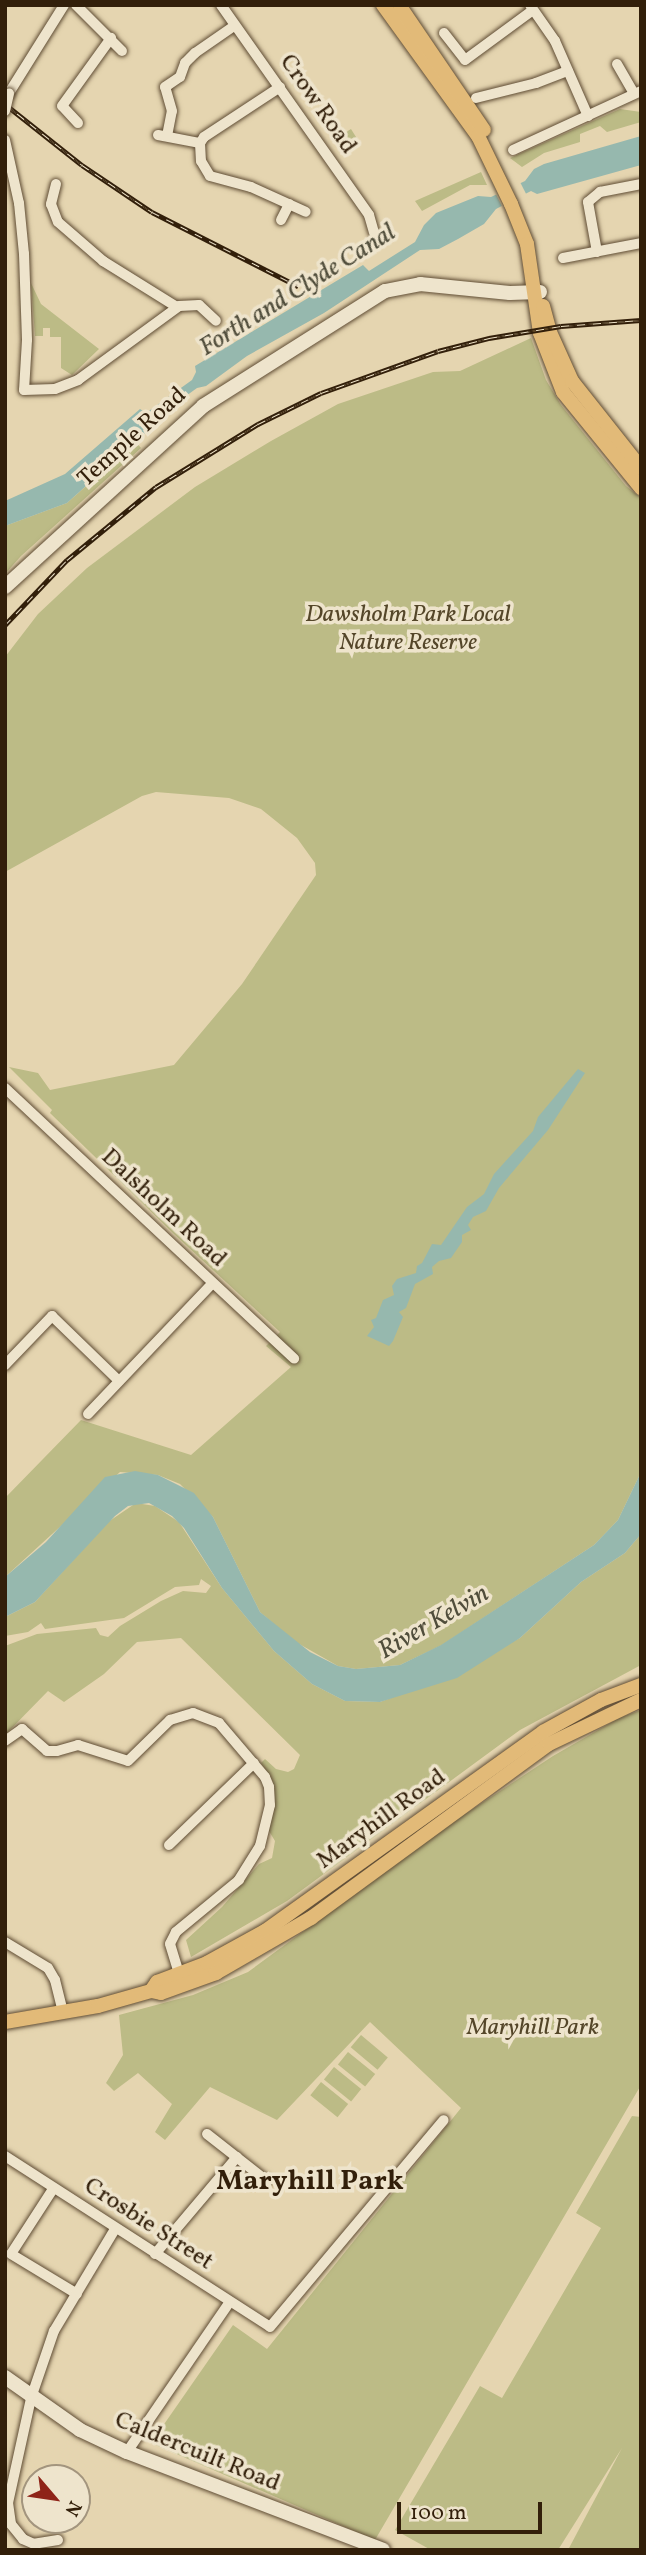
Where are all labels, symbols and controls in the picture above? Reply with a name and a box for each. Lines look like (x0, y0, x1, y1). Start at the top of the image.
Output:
street label: Crow Road (272, 49, 362, 161)
water label: Forth and Clyde Canal (194, 218, 402, 364)
street label: Temple Road (73, 382, 193, 494)
park label: Dawsholm Park Local Nature Reserve (305, 602, 511, 658)
street label: Dalsholm Road (94, 1144, 232, 1274)
water label: River Kelvin (373, 1579, 495, 1667)
street label: Maryhill Road (312, 1764, 452, 1876)
park label: Maryhill Park (467, 2015, 599, 2043)
district label: Maryhill Park (216, 2165, 404, 2199)
street label: Crosbie Street (78, 2173, 218, 2277)
street label: Caldercuilt Road (110, 2407, 284, 2499)
north arrow (21, 2464, 91, 2534)
scale bar (401, 2488, 546, 2532)
text: N (58, 2496, 87, 2521)
text: 100 m (410, 2499, 467, 2528)

